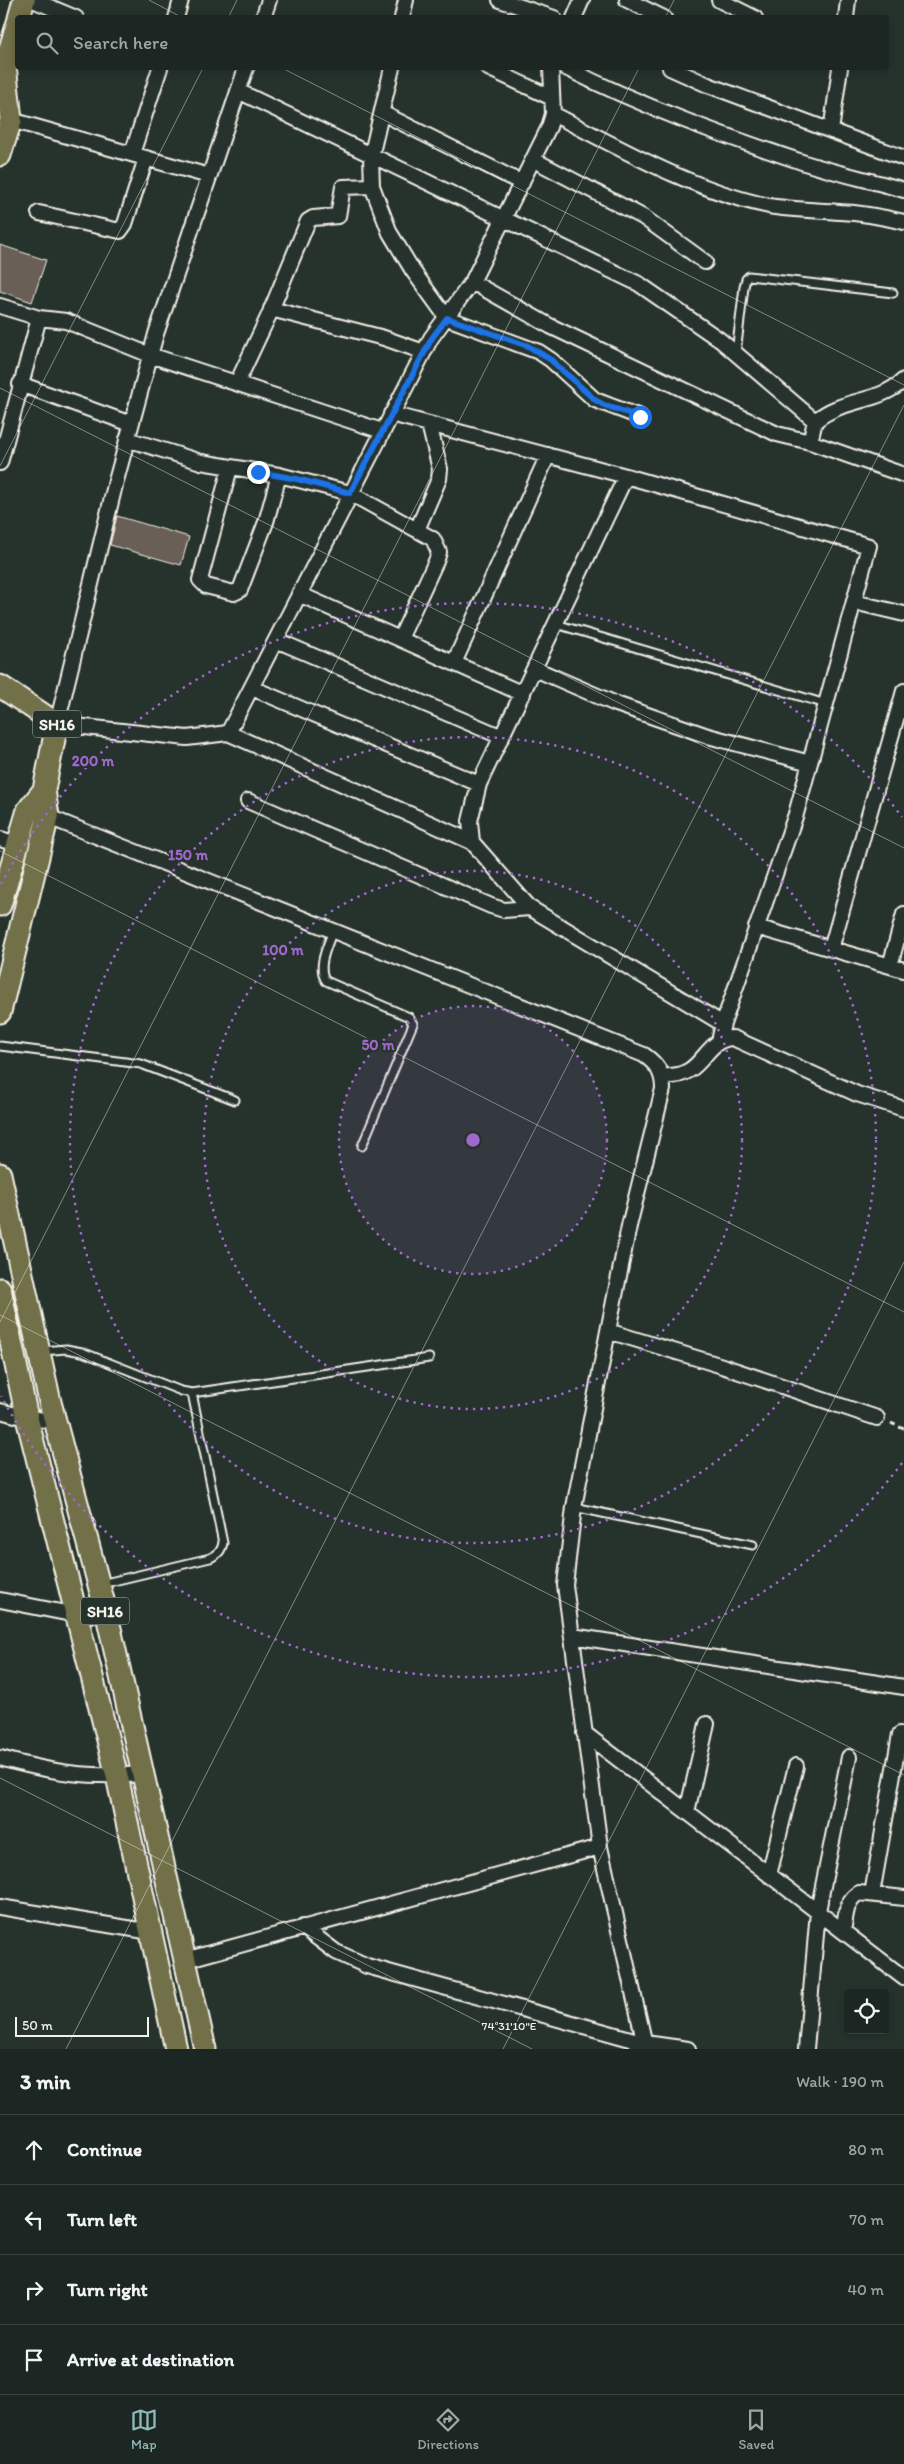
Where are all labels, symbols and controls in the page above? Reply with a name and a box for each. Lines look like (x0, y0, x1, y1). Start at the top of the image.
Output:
search box (15, 15, 889, 70)
icon: search (33, 29, 61, 57)
text: Search here (73, 31, 168, 54)
route start (629, 406, 652, 429)
route end (247, 461, 270, 484)
road number: SH16 (33, 711, 81, 738)
text: 200 m (72, 752, 115, 770)
text: 150 m (168, 846, 208, 864)
text: 100 m (262, 941, 304, 959)
text: 50 m (361, 1036, 395, 1054)
centre of rings (464, 1131, 482, 1149)
road number: SH16 (81, 1598, 129, 1624)
map controls (844, 1989, 889, 2034)
button: locate (844, 1989, 889, 2034)
scale bar (15, 2014, 149, 2037)
text: 50 m (22, 2017, 53, 2034)
text: 74°31'10"E (481, 2019, 537, 2033)
text: 3 min (20, 2069, 70, 2094)
text: Walk · 190 m (796, 2072, 884, 2091)
icon: ahead (20, 2136, 48, 2164)
text: Continue (67, 2138, 142, 2161)
text: 80 m (848, 2140, 884, 2159)
icon: left (20, 2206, 48, 2234)
text: Turn left (67, 2208, 137, 2231)
text: 70 m (849, 2210, 884, 2229)
icon: right (20, 2276, 48, 2304)
text: Turn right (67, 2278, 148, 2301)
text: 40 m (847, 2280, 884, 2299)
icon: arrive (20, 2346, 48, 2374)
text: Arrive at destination (67, 2348, 234, 2371)
tab: Map (130, 2406, 158, 2453)
tab: Directions (417, 2406, 479, 2453)
tab: Saved (738, 2406, 774, 2453)

